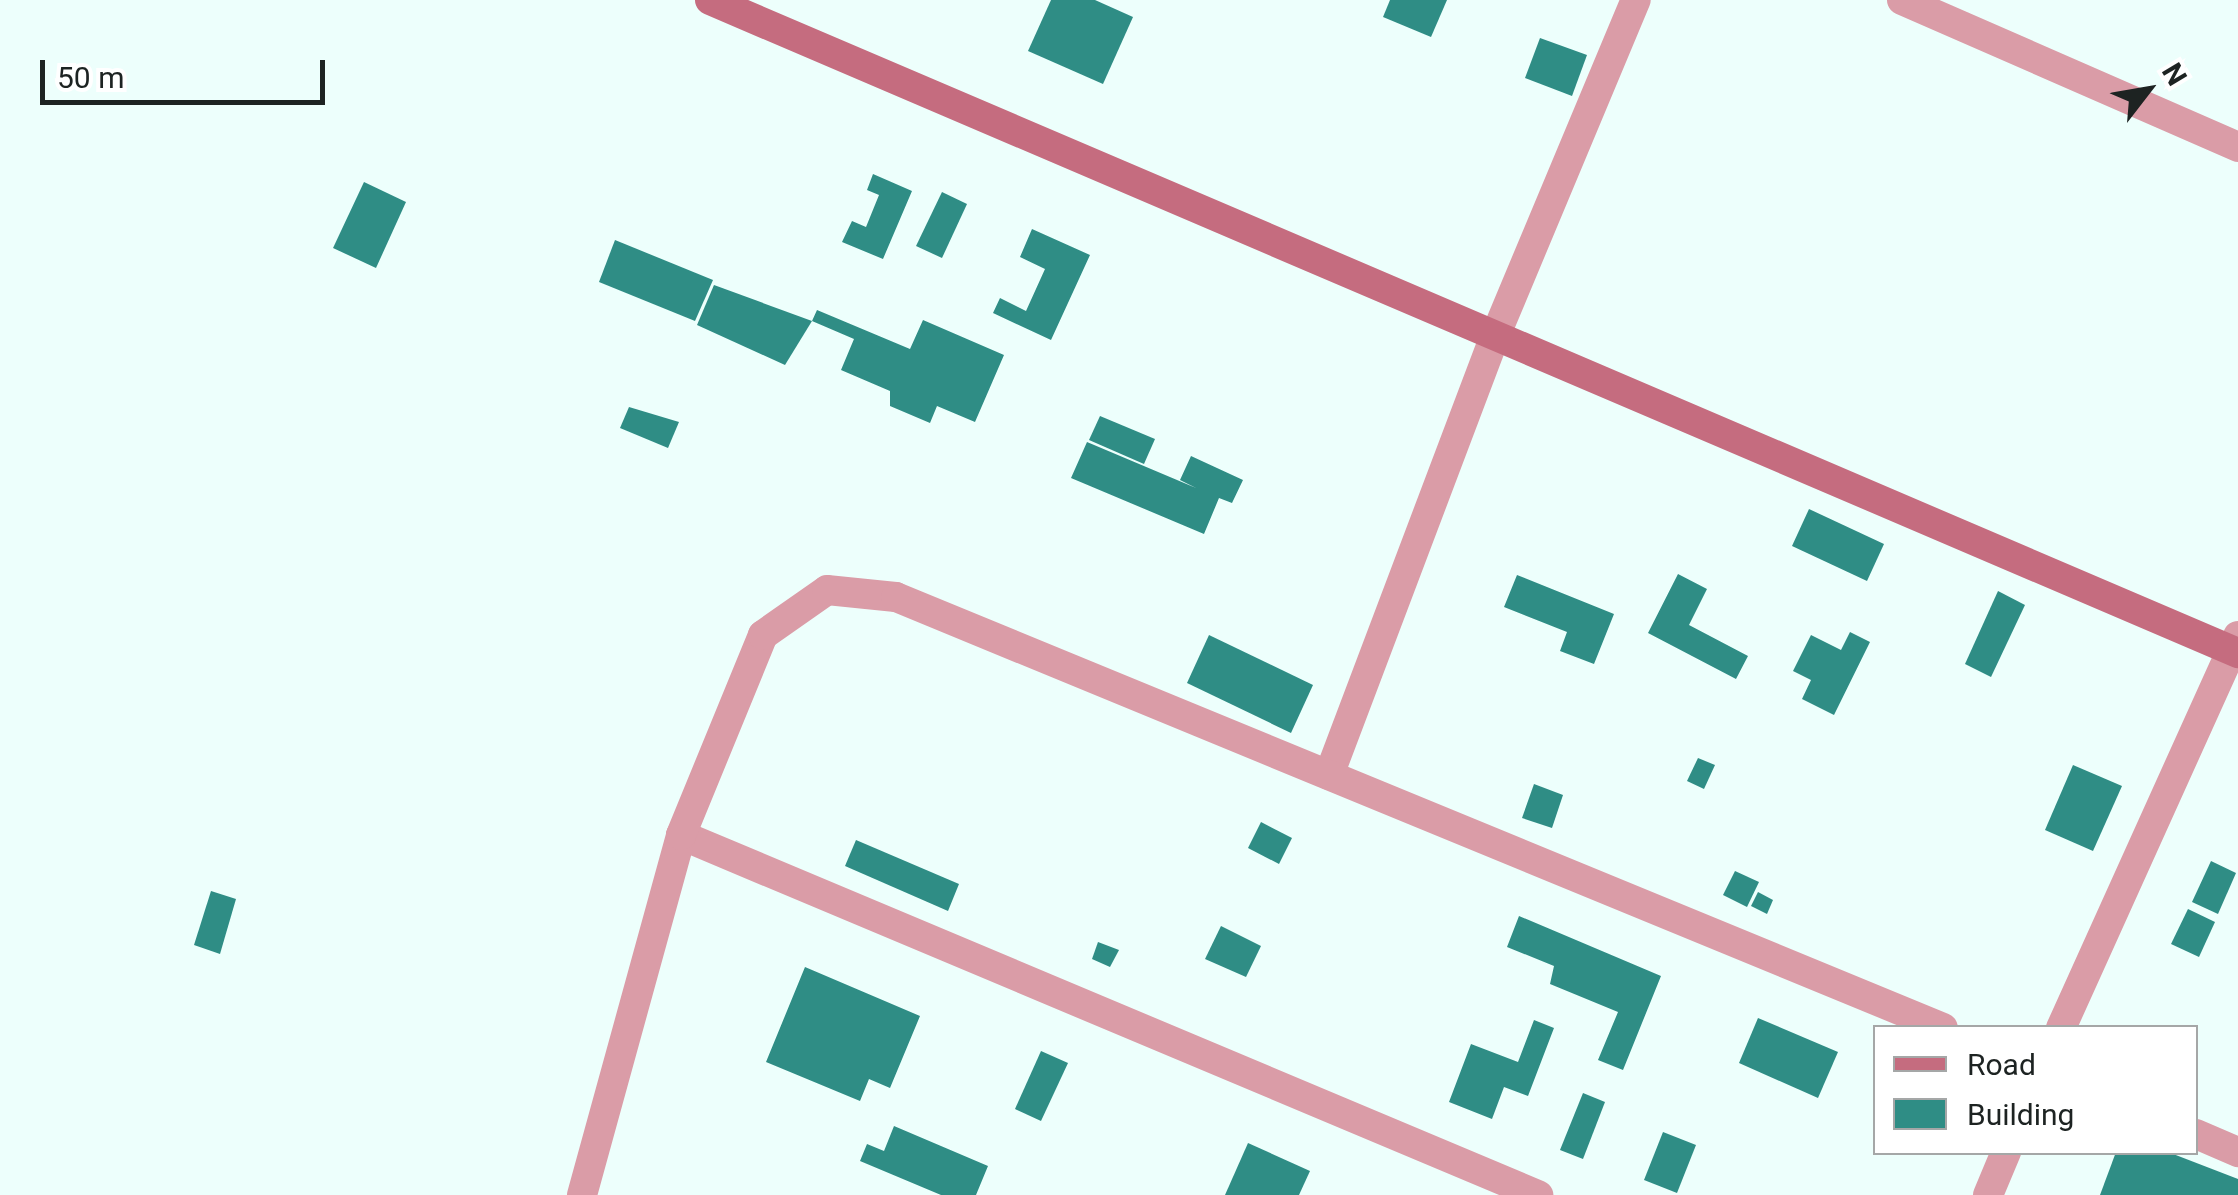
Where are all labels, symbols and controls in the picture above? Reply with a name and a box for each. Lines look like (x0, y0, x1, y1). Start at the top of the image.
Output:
scale bar (45, 40, 330, 102)
north arrow (2098, 40, 2198, 140)
text: N (2155, 57, 2193, 91)
text: 50 m (57, 60, 124, 95)
legend (1873, 1025, 2198, 1155)
text: Road (1967, 1047, 2036, 1082)
text: Building (1967, 1097, 2074, 1132)

